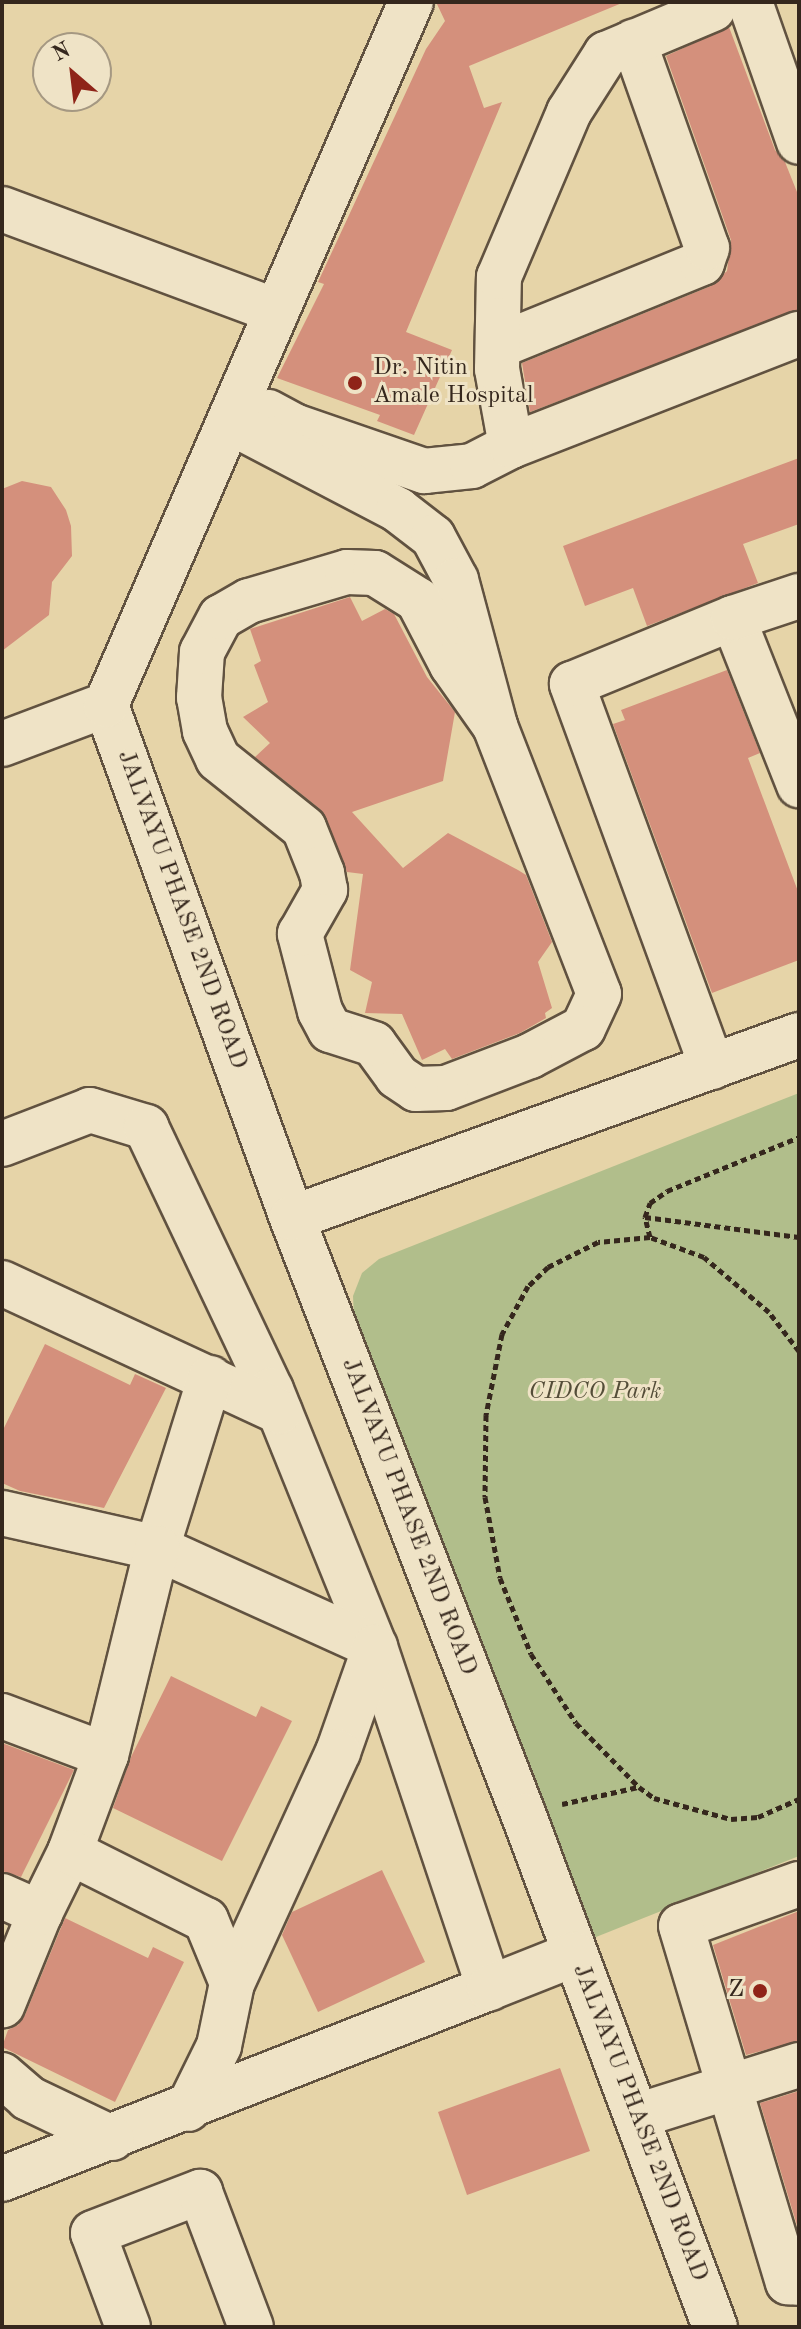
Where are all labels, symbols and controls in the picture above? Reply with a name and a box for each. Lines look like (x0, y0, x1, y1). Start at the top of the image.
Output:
north arrow (32, 32, 112, 112)
text: N (49, 39, 74, 66)
place label: Dr. Nitin Amale Hospital (373, 355, 533, 411)
marker: Dr. Nitin Amale Hospital (344, 372, 366, 394)
street label: JALVAYU PHASE 2ND ROAD (110, 747, 252, 1073)
street label: JALVAYU PHASE 2ND ROAD (334, 1354, 482, 1680)
park label: CIDCO Park (528, 1379, 662, 1407)
street label: JALVAYU PHASE 2ND ROAD (565, 1960, 713, 2286)
place label: Z (728, 1977, 744, 2005)
marker: Z (751, 1982, 769, 2000)

